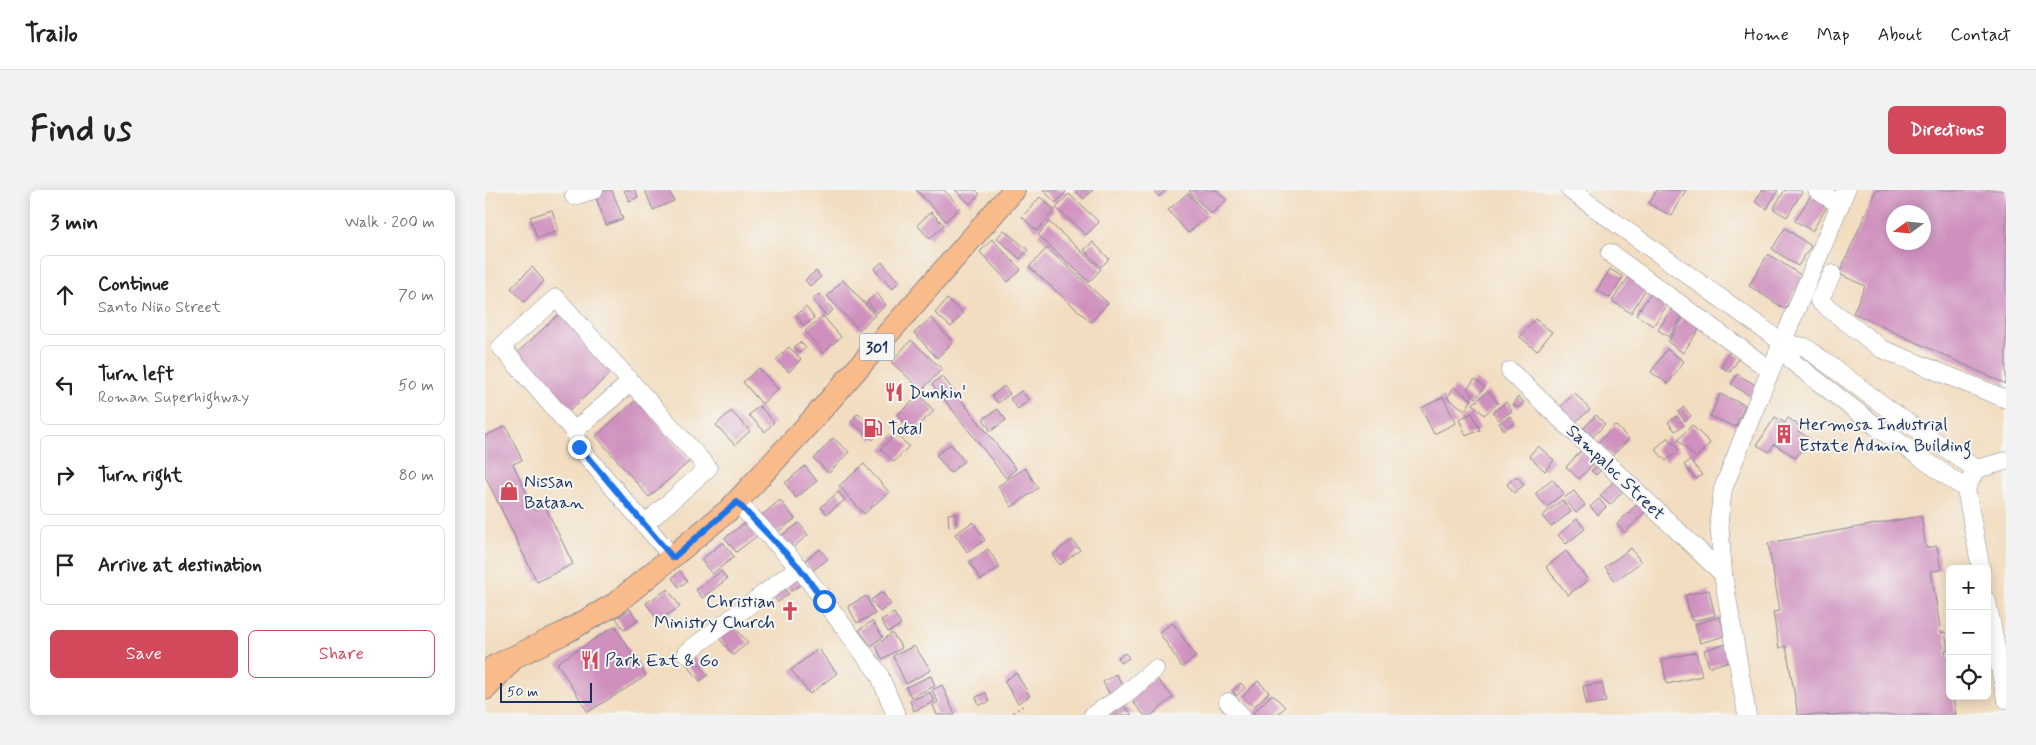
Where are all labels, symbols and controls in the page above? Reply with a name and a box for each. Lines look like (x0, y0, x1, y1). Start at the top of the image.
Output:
text: Trailo (25, 19, 78, 50)
text: Home (1744, 23, 1789, 47)
text: Map (1817, 23, 1850, 47)
text: About (1878, 23, 1922, 47)
text: Contact (1950, 23, 2011, 47)
button: Directions (1888, 106, 2006, 154)
text: Find us (30, 107, 132, 153)
north arrow (1886, 205, 1931, 250)
text: 3 min (50, 209, 98, 237)
text: Walk · 200 m (344, 212, 435, 233)
text: Continue (98, 272, 169, 297)
icon: ahead (51, 281, 79, 309)
text: 70 m (398, 285, 434, 306)
text: Santo Niño Street (98, 297, 221, 318)
road number: 301 (859, 334, 895, 360)
text: Turn left (98, 362, 174, 387)
icon: left (51, 371, 79, 399)
text: 50 m (398, 375, 434, 396)
restaurant icon: Dunkin' (883, 381, 905, 403)
place label: Dunkin' (909, 381, 966, 405)
text: Roman Superhighway (98, 387, 249, 408)
place label: Hermosa Industrial Estate Admin Building (1799, 413, 1972, 460)
fuel station icon: Total (862, 417, 884, 439)
place label: Total (888, 417, 922, 441)
street label: Sampaloc Street (1561, 419, 1670, 526)
building icon: Hermosa Industrial Estate Admin Building (1773, 423, 1795, 445)
route end (568, 436, 591, 459)
icon: right (51, 461, 79, 489)
text: Turn right (98, 463, 182, 488)
text: 80 m (399, 465, 434, 486)
place label: Nissan Bataan (524, 470, 584, 515)
shop icon: Nissan Bataan (498, 480, 520, 502)
icon: arrive (51, 551, 79, 579)
text: Arrive at destination (98, 553, 262, 578)
map controls (1946, 565, 1991, 700)
button: + (1946, 565, 1991, 610)
place label: Christian Ministry Church (654, 590, 775, 635)
route start (813, 590, 836, 613)
church icon: Christian Ministry Church (779, 600, 801, 622)
button: − (1946, 610, 1991, 655)
button: Save (50, 630, 238, 678)
button: Share (248, 630, 435, 678)
restaurant icon: Park Eat & Go (579, 649, 601, 671)
place label: Park Eat & Go (605, 649, 719, 673)
button: locate (1946, 655, 1991, 700)
scale bar (500, 680, 593, 703)
text: 50 m (507, 683, 538, 701)

